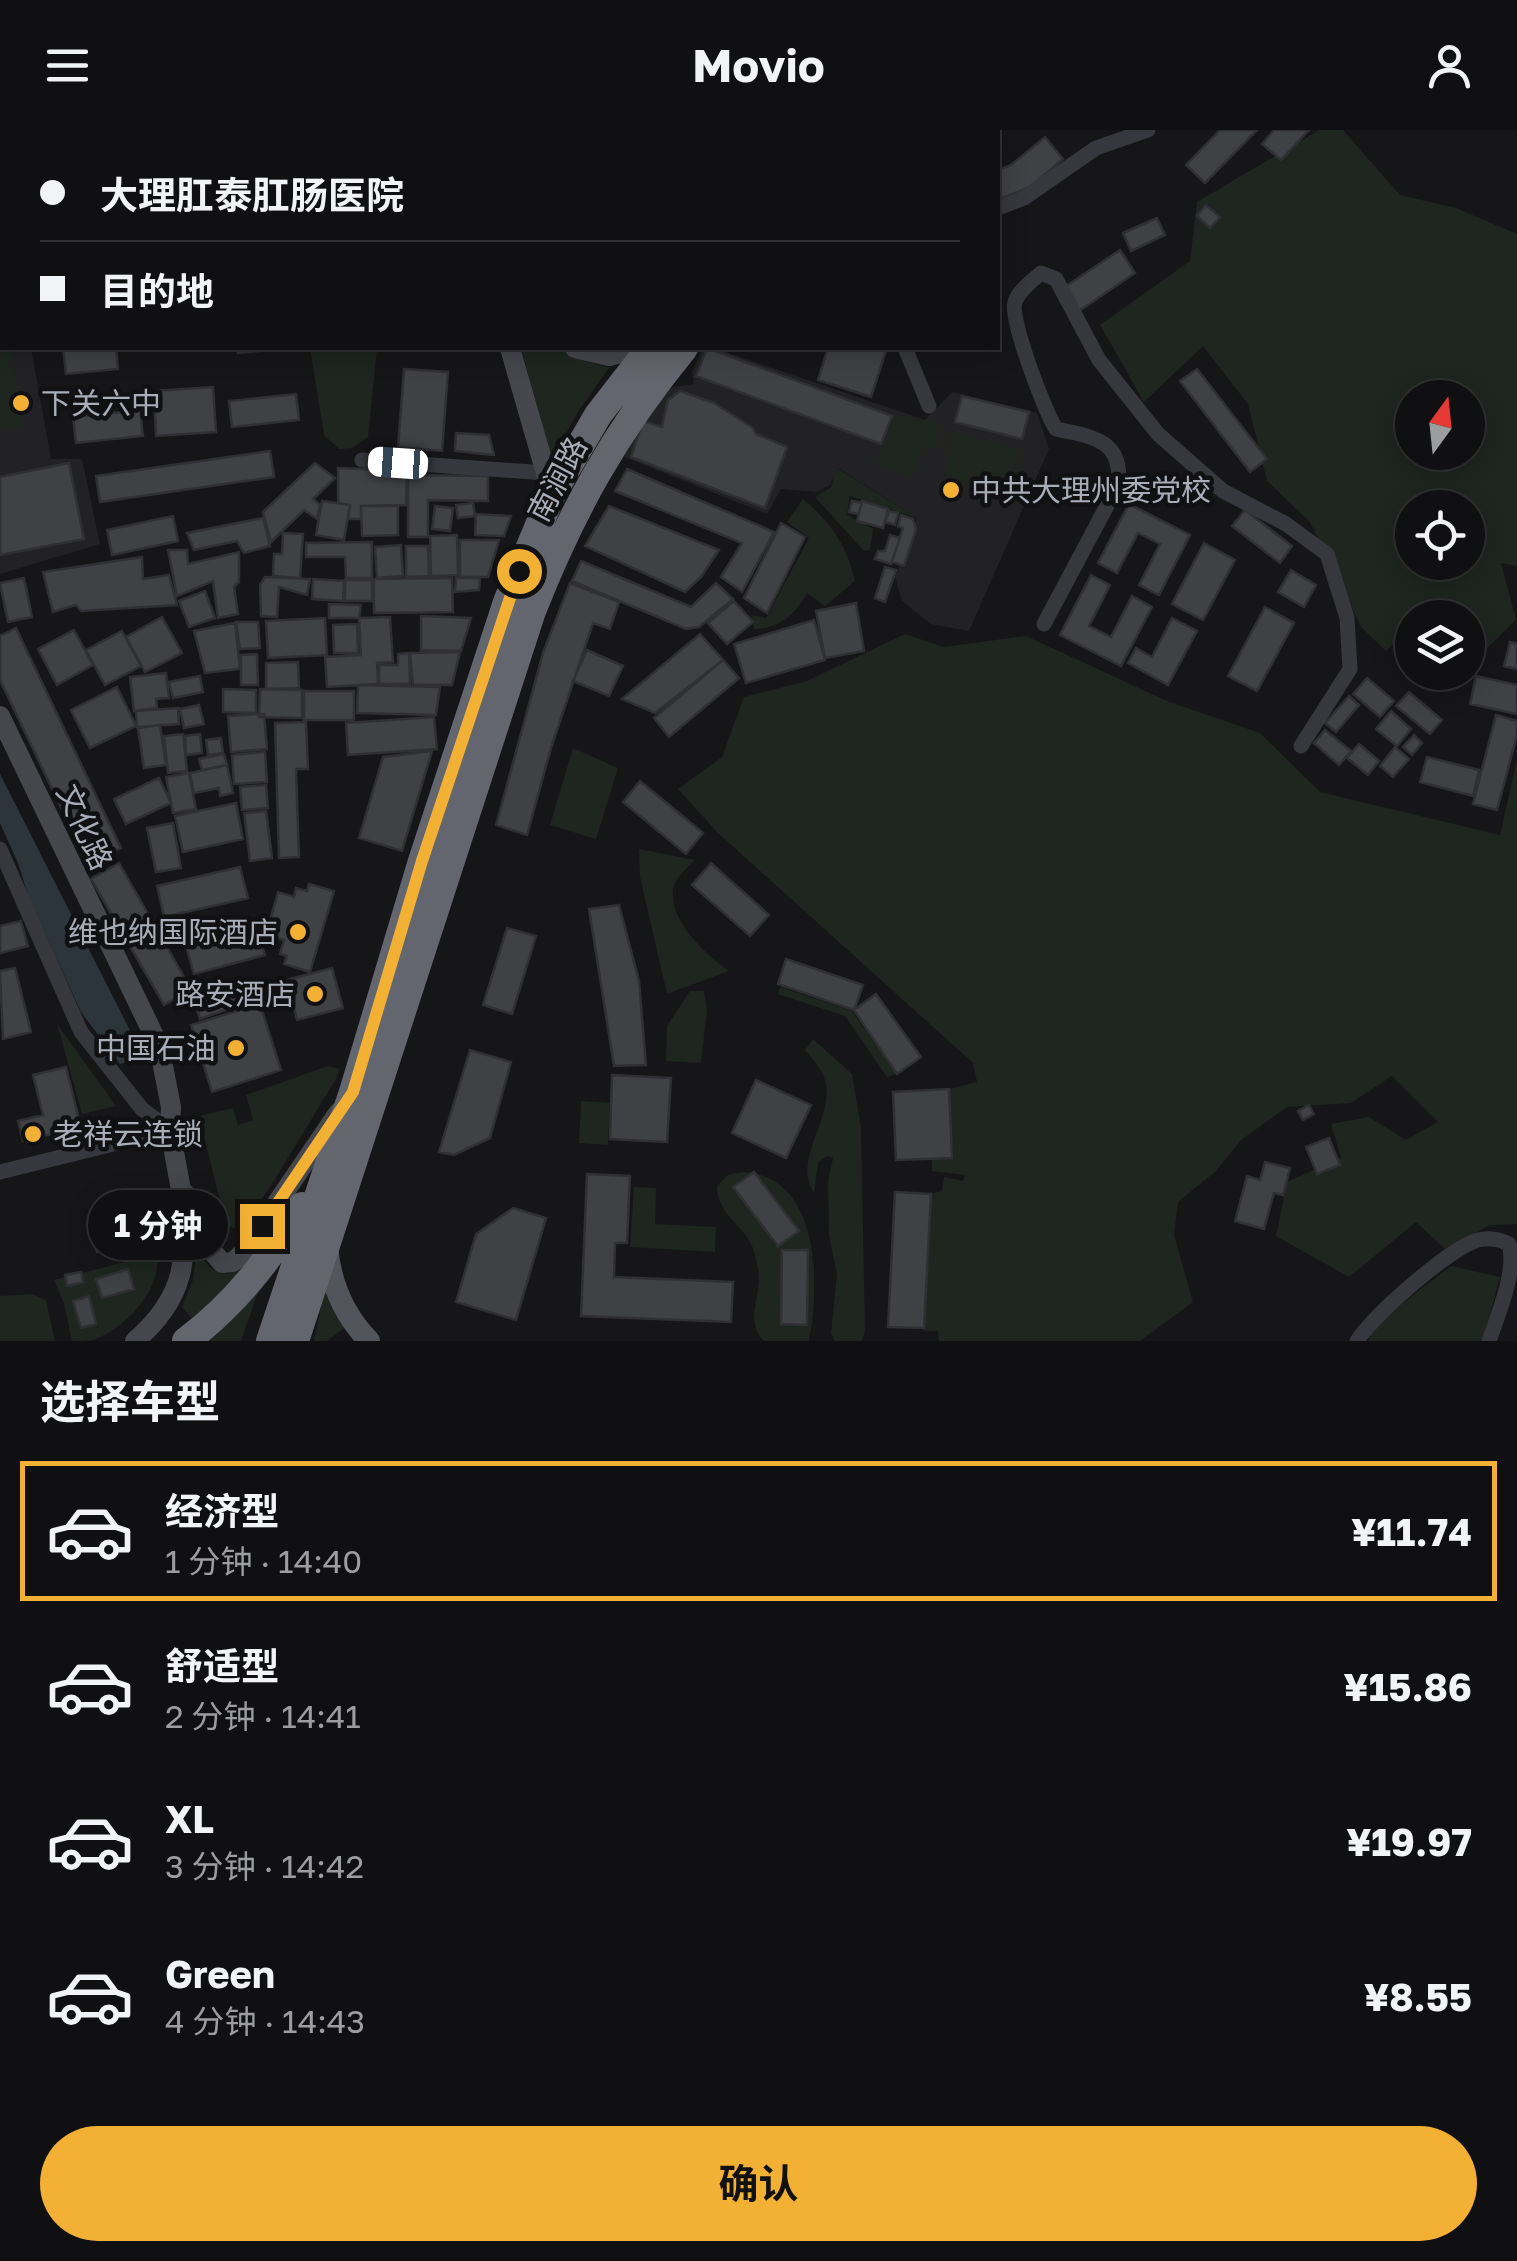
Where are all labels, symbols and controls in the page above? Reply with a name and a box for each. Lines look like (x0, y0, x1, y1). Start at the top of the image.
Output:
icon: menu (40, 38, 95, 93)
text: Movio (692, 38, 825, 92)
icon: person (1422, 38, 1477, 93)
text: 大理肛泰肛肠医院 (100, 172, 404, 217)
text: 目的地 (100, 268, 214, 313)
north arrow (1395, 380, 1485, 470)
map controls (1395, 380, 1485, 690)
place label: 下关六中 (41, 385, 161, 421)
marker: 下关六中 (10, 392, 32, 414)
street label: 南涧路 (520, 431, 594, 527)
car (367, 446, 429, 480)
place label: 中共大理州委党校 (971, 472, 1211, 508)
marker: 中共大理州委党校 (940, 479, 962, 501)
button: locate (1395, 490, 1485, 580)
route start (497, 549, 542, 594)
button: layers (1395, 600, 1485, 690)
street label: 文化路 (50, 779, 120, 875)
place label: 维也纳国际酒店 (68, 914, 278, 950)
marker: 维也纳国际酒店 (287, 921, 309, 943)
place label: 路安酒店 (175, 976, 295, 1012)
marker: 路安酒店 (304, 983, 326, 1005)
place label: 中国石油 (96, 1030, 216, 1066)
marker: 中国石油 (225, 1037, 247, 1059)
place label: 老祥云连锁 (53, 1116, 203, 1152)
marker: 老祥云连锁 (22, 1123, 44, 1145)
callout: 1 分钟 (87, 1191, 227, 1261)
route end (240, 1204, 285, 1249)
text: 1 分钟 (114, 1206, 202, 1244)
text: 选择车型 (40, 1374, 220, 1428)
icon: car (45, 1486, 135, 1576)
text: 经济型 (165, 1488, 279, 1533)
text: ¥11.74 (1351, 1509, 1472, 1554)
text: 1 分钟 · 14:40 (165, 1542, 362, 1580)
icon: car (45, 1641, 135, 1731)
text: 舒适型 (165, 1643, 279, 1688)
text: ¥15.86 (1344, 1664, 1472, 1709)
text: 2 分钟 · 14:41 (165, 1697, 361, 1735)
icon: car (45, 1796, 135, 1886)
text: XL (165, 1796, 214, 1841)
text: ¥19.97 (1346, 1819, 1472, 1864)
text: 3 分钟 · 14:42 (165, 1847, 364, 1885)
icon: car (45, 1951, 135, 2041)
text: Green (165, 1951, 275, 1996)
text: ¥8.55 (1364, 1974, 1472, 2019)
text: 4 分钟 · 14:43 (165, 2002, 365, 2040)
button: 确认 (40, 2126, 1477, 2241)

